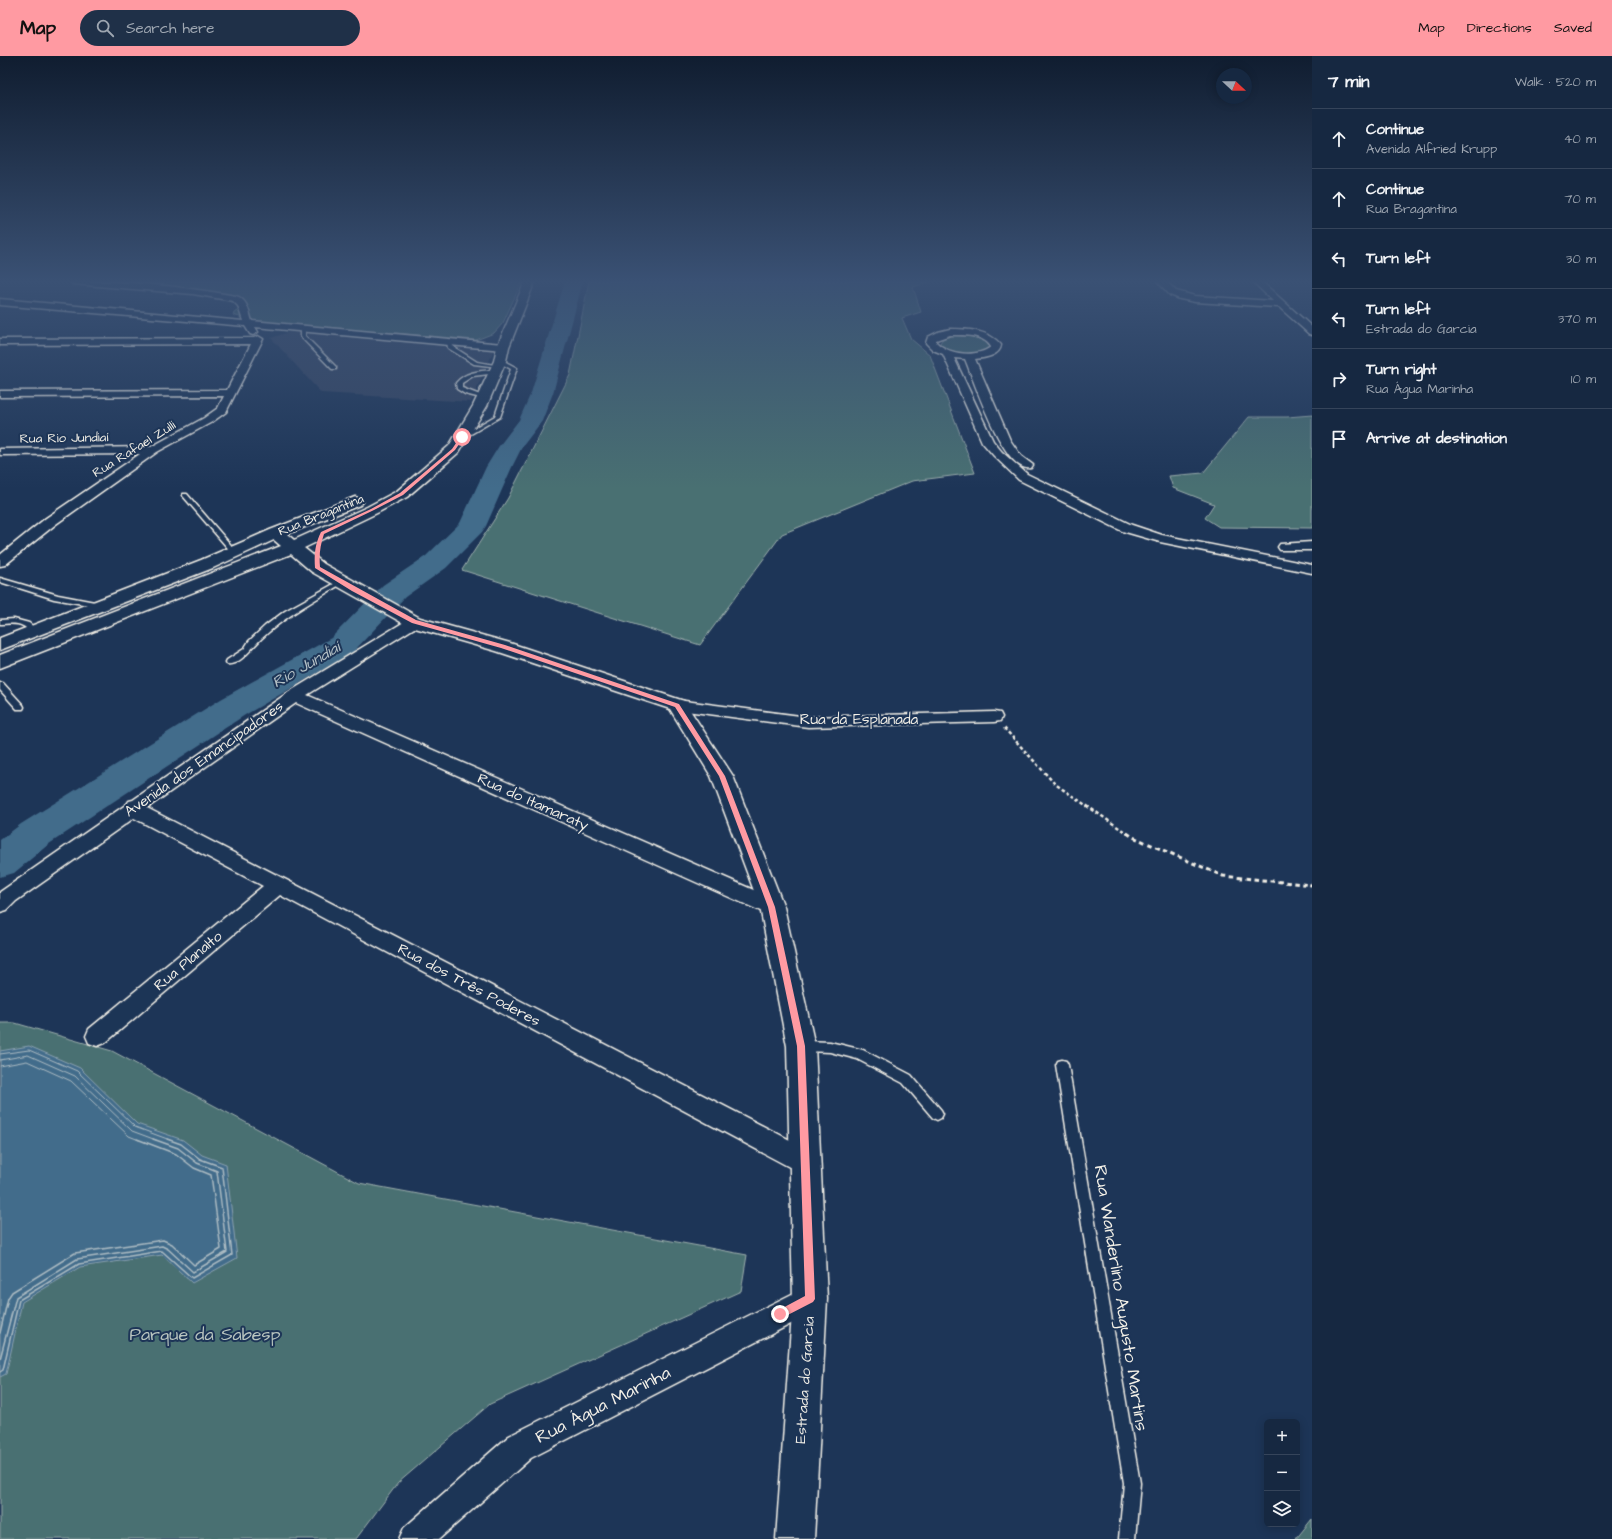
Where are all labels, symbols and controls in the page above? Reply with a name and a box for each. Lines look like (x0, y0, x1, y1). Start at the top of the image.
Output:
search box (80, 10, 360, 46)
text: Map (20, 15, 56, 42)
icon: search (94, 17, 116, 39)
text: Search here (126, 18, 215, 39)
text: Map (1418, 18, 1445, 38)
text: Directions (1467, 18, 1532, 38)
text: Saved (1554, 18, 1592, 38)
north arrow (1216, 68, 1252, 104)
text: 7 min (1328, 70, 1370, 94)
text: Walk · 520 m (1515, 73, 1596, 91)
text: Continue (1366, 119, 1424, 140)
icon: ahead (1328, 128, 1350, 150)
text: 40 m (1564, 130, 1596, 148)
text: Avenida Alfried Krupp (1366, 140, 1497, 158)
text: Continue (1366, 179, 1424, 200)
icon: ahead (1328, 188, 1350, 210)
text: 70 m (1564, 190, 1596, 208)
text: Rua Bragantina (1366, 200, 1457, 218)
icon: left (1328, 248, 1350, 270)
text: Turn left (1366, 248, 1430, 269)
text: 30 m (1566, 250, 1596, 268)
text: Turn left (1366, 299, 1430, 320)
icon: left (1328, 308, 1350, 330)
text: 370 m (1558, 310, 1596, 328)
text: Estrada do Garcia (1366, 320, 1477, 338)
text: Turn right (1366, 359, 1437, 380)
icon: right (1328, 368, 1350, 390)
text: 10 m (1571, 370, 1596, 388)
text: Rua Água Marinha (1366, 380, 1473, 398)
street label: Rua Rafael Zulli (89, 416, 179, 482)
street label: Rua Rio Jundiaí (20, 428, 109, 448)
route start (453, 428, 471, 446)
icon: arrive (1328, 428, 1350, 450)
text: Arrive at destination (1366, 428, 1507, 449)
street label: Rua Bragantina (275, 489, 367, 541)
water label: Rio Jundiaí (268, 635, 346, 693)
street label: Avenida dos Emancipadores (120, 696, 288, 822)
street label: Rua da Esplanada (800, 709, 919, 730)
street label: Rua do Itamaraty (474, 768, 592, 837)
street label: Rua Planalto (149, 926, 227, 996)
street label: Rua dos Três Poderes (394, 938, 544, 1032)
street label: Rua Wanderlino Augusto Martins (1087, 1163, 1154, 1433)
route end (771, 1305, 789, 1323)
street label: Estrada do Garcia (790, 1315, 820, 1444)
park label: Parque da Sabesp (129, 1322, 281, 1347)
street label: Rua Água Marinha (531, 1360, 675, 1451)
map controls (1264, 1419, 1300, 1527)
button: + (1264, 1419, 1300, 1455)
button: − (1264, 1455, 1300, 1491)
button: layers (1264, 1491, 1300, 1527)

